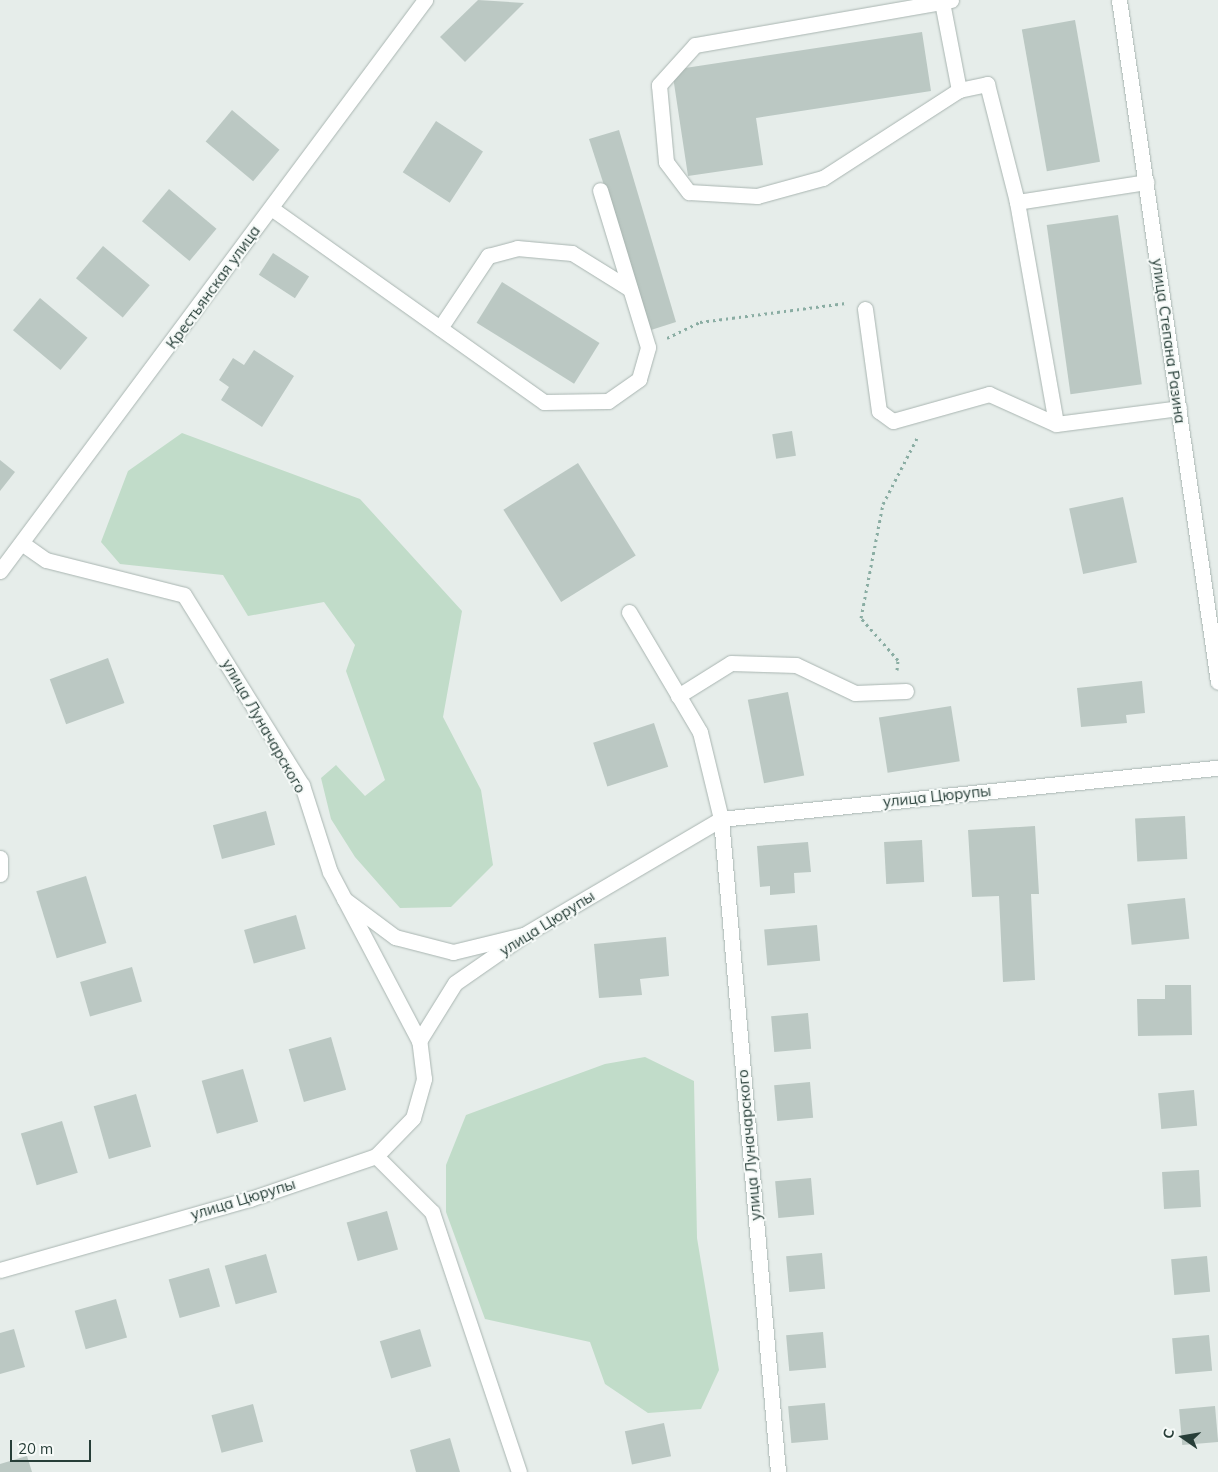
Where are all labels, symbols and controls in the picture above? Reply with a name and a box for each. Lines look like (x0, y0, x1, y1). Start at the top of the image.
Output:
street label: Крестьянская улица (162, 222, 264, 352)
street label: улица Степана Разина (1149, 257, 1189, 425)
street label: улица Луначарского (218, 656, 310, 796)
street label: улица Цюрупы (882, 781, 992, 811)
street label: улица Цюрупы (496, 887, 598, 959)
street label: улица Луначарского (733, 1069, 765, 1221)
street label: улица Цюрупы (188, 1174, 298, 1224)
north arrow (1158, 1412, 1208, 1462)
text: С (1159, 1427, 1178, 1440)
scale bar (12, 1430, 94, 1462)
text: 20 m (18, 1439, 53, 1458)

